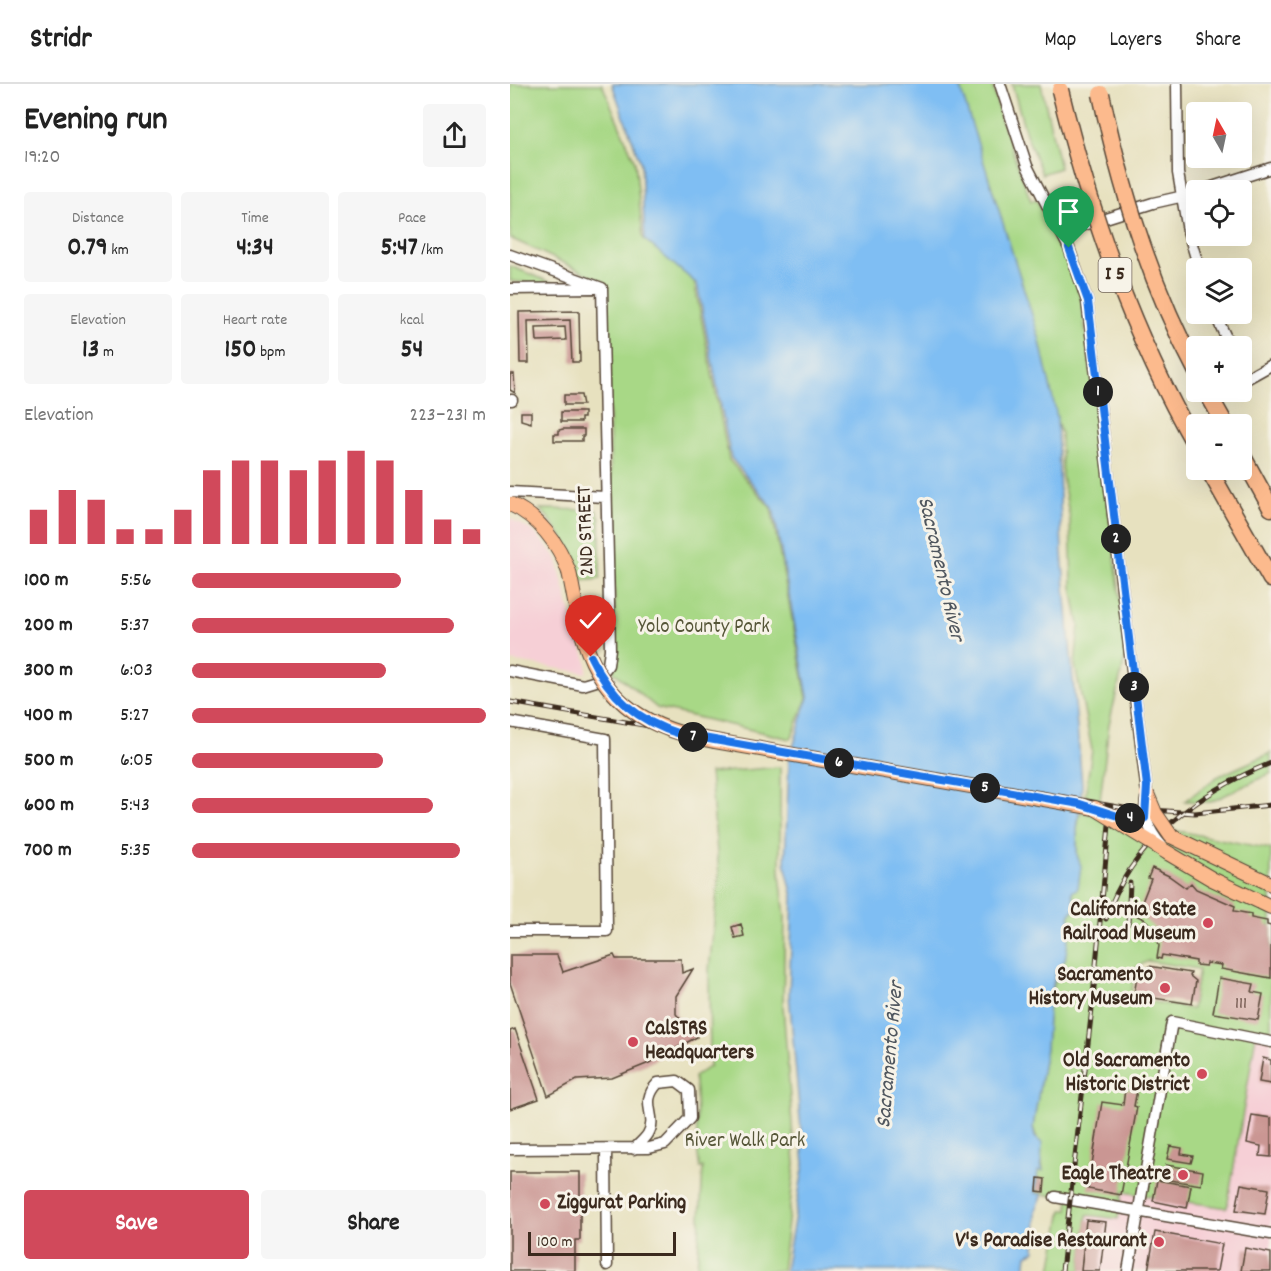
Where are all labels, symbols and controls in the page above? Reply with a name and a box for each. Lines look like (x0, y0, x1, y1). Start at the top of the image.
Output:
text: Stridr (30, 21, 92, 61)
text: Map (1045, 26, 1076, 56)
text: Layers (1109, 26, 1162, 56)
text: Share (1195, 26, 1241, 56)
text: Evening run (24, 98, 168, 145)
north arrow (1186, 102, 1252, 168)
map controls (1186, 102, 1252, 480)
button: share (423, 104, 486, 167)
text: 19:20 (24, 144, 61, 172)
button: locate (1186, 180, 1252, 246)
pin (1043, 186, 1094, 248)
icon: arrive (1052, 195, 1085, 228)
text: Distance (72, 207, 124, 230)
text: Time (241, 207, 269, 230)
text: Pace (398, 207, 426, 230)
text: 0.79 (67, 230, 108, 267)
text: 4:34 (236, 230, 274, 267)
text: 5:47 (381, 230, 418, 267)
text: km (108, 239, 129, 262)
text: /km (418, 239, 443, 262)
road number: I 5 (1098, 258, 1132, 292)
button: layers (1186, 258, 1252, 324)
text: Elevation (70, 309, 126, 332)
text: Heart rate (223, 309, 287, 332)
text: kcal (400, 309, 424, 332)
text: 13 (82, 332, 99, 369)
text: 150 (225, 332, 256, 369)
text: 54 (401, 332, 423, 369)
button: + (1186, 336, 1252, 402)
text: m (99, 341, 114, 364)
text: bpm (256, 341, 285, 364)
pin: 1 (1083, 377, 1113, 407)
text: 1 (1096, 380, 1100, 403)
text: Elevation (24, 402, 94, 430)
text: 223–231 m (409, 402, 486, 430)
button: − (1186, 414, 1252, 480)
street label: 2ND STREET (570, 485, 604, 577)
water label: Sacramento River (908, 494, 972, 647)
pin: 2 (1101, 524, 1131, 554)
text: 2 (1113, 527, 1120, 550)
text: 100 m (24, 567, 69, 595)
text: 5:56 (120, 567, 152, 595)
pin (565, 595, 616, 657)
icon: check (574, 604, 607, 637)
text: 200 m (24, 612, 73, 640)
text: 5:37 (120, 612, 149, 640)
park label: Yolo County Park (638, 613, 770, 643)
text: 300 m (24, 657, 73, 685)
text: 6:03 (120, 657, 153, 685)
pin: 3 (1119, 672, 1149, 702)
text: 3 (1130, 675, 1138, 698)
text: 400 m (24, 702, 72, 730)
text: 5:27 (120, 702, 149, 730)
pin: 7 (678, 722, 708, 752)
text: 7 (690, 725, 696, 748)
text: 500 m (24, 747, 73, 775)
text: 6:05 (120, 747, 153, 775)
pin: 6 (824, 748, 854, 778)
text: 6 (835, 751, 843, 774)
pin: 5 (970, 773, 1000, 803)
text: 5 (981, 776, 989, 799)
text: 600 m (24, 792, 74, 820)
text: 5:43 (120, 792, 150, 820)
pin: 4 (1115, 803, 1145, 833)
text: 4 (1127, 806, 1133, 829)
text: 700 m (24, 837, 72, 865)
text: 5:35 (120, 837, 151, 865)
place label: California State Railroad Museum (1063, 896, 1196, 950)
marker: California State Railroad Museum (1201, 916, 1215, 930)
place label: Sacramento History Museum (1028, 961, 1153, 1015)
water label: Sacramento River (869, 978, 913, 1130)
marker: Sacramento History Museum (1158, 981, 1172, 995)
house number: 111 (1235, 992, 1247, 1017)
place label: CalSTRS Headquarters (645, 1015, 755, 1069)
marker: CalSTRS Headquarters (626, 1035, 640, 1049)
place label: Old Sacramento Historic District (1063, 1047, 1190, 1101)
marker: Old Sacramento Historic District (1195, 1067, 1209, 1081)
park label: River Walk Park (685, 1127, 805, 1157)
place label: Eagle Theatre (1061, 1160, 1171, 1190)
marker: Eagle Theatre (1176, 1168, 1190, 1182)
place label: Ziggurat Parking (557, 1189, 686, 1219)
button: Save (24, 1190, 249, 1259)
button: Share (261, 1190, 486, 1259)
marker: Ziggurat Parking (538, 1197, 552, 1211)
place label: V's Paradise Restaurant (955, 1227, 1147, 1257)
scale bar (528, 1229, 676, 1256)
text: 100 m (537, 1231, 573, 1254)
marker: V's Paradise Restaurant (1152, 1235, 1166, 1249)

